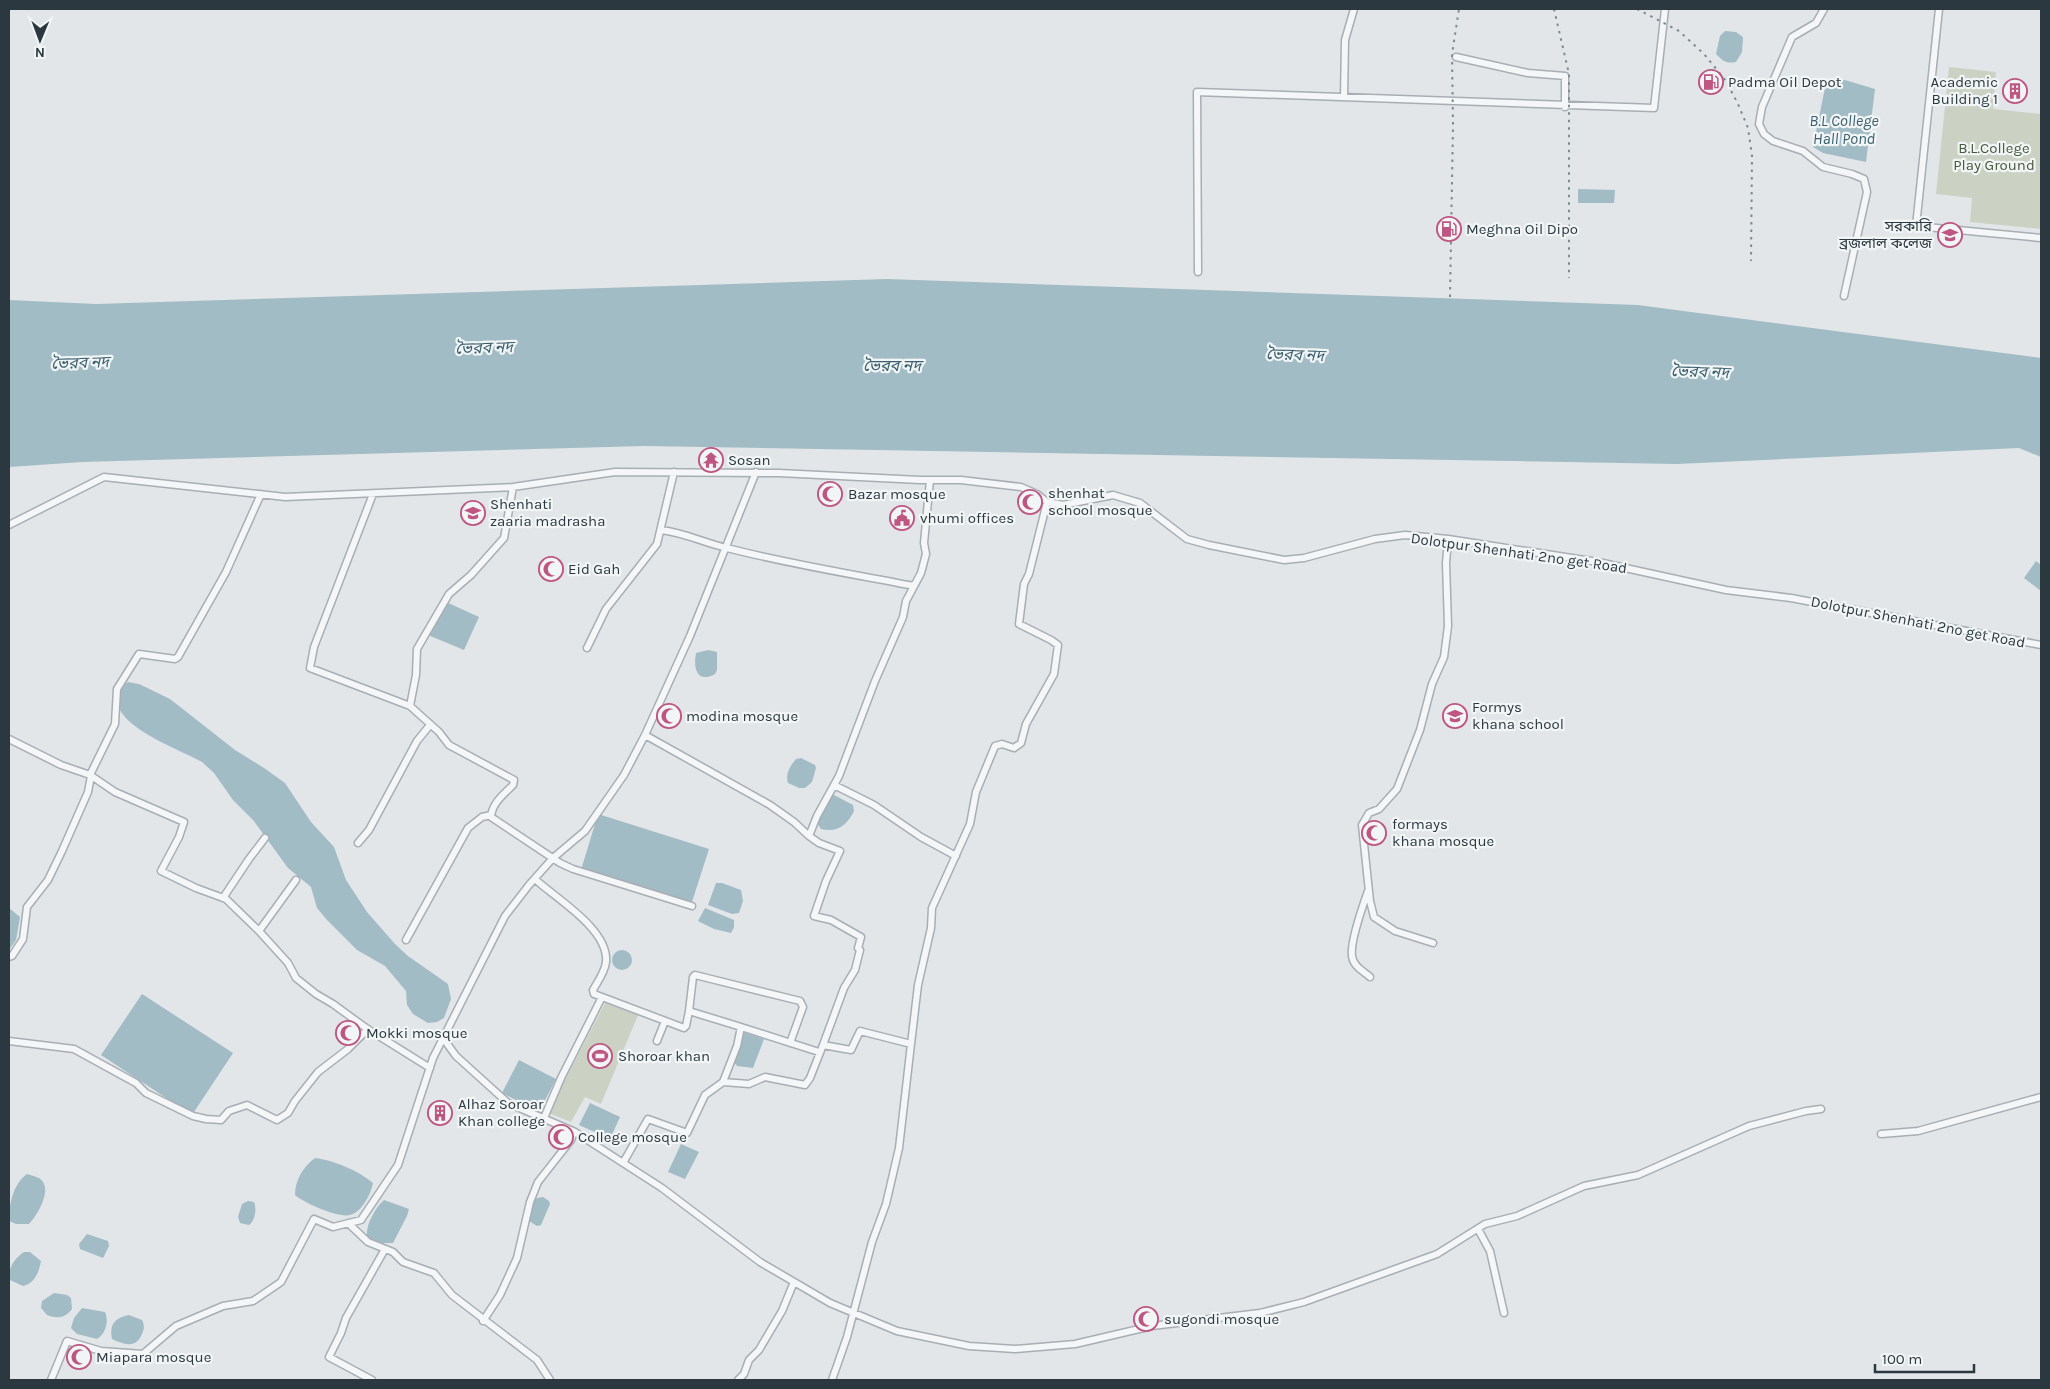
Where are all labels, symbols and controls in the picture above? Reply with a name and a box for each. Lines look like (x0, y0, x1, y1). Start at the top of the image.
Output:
north arrow (15, 15, 65, 65)
text: N (35, 44, 45, 61)
fuel station icon: Padma Oil Depot (1698, 69, 1724, 95)
place label: Padma Oil Depot (1728, 73, 1842, 91)
place label: Academic Building 1 (1931, 73, 1998, 108)
building icon: Academic Building 1 (2002, 78, 2028, 104)
water label: B.L College Hall Pond (1809, 111, 1879, 148)
park label: B.L.College Play Ground (1953, 139, 2035, 174)
fuel station icon: Meghna Oil Dipo (1436, 216, 1462, 242)
place label: সরকারি ব্রজলাল কলেজ (1838, 217, 1933, 252)
place label: Meghna Oil Dipo (1466, 220, 1578, 238)
school or university icon: সরকারি ব্রজলাল কলেজ (1937, 222, 1963, 248)
water label: ভৈরব নদ (455, 337, 516, 358)
water label: ভৈরব নদ (1266, 344, 1327, 365)
water label: ভৈরব নদ (51, 352, 112, 373)
water label: ভৈরব নদ (863, 356, 924, 375)
water label: ভৈরব নদ (1671, 361, 1732, 382)
temple icon: Sosan (698, 447, 724, 473)
place label: Sosan (728, 451, 770, 469)
mosque icon: Bazar mosque (817, 481, 843, 507)
place label: shenhat school mosque (1048, 484, 1153, 519)
place label: Bazar mosque (848, 485, 946, 503)
mosque icon: shenhat school mosque (1017, 489, 1043, 515)
place label: Shenhati zaaria madrasha (490, 495, 605, 530)
school or university icon: Shenhati zaaria madrasha (460, 500, 486, 526)
public building icon: vhumi offices (889, 505, 915, 531)
place label: vhumi offices (920, 509, 1014, 527)
street label: Dolotpur Shenhati 2no get Road (1410, 529, 1628, 577)
mosque icon: Eid Gah (538, 556, 564, 582)
place label: Eid Gah (568, 560, 620, 578)
street label: Dolotpur Shenhati 2no get Road (1809, 592, 2027, 652)
place label: Formys khana school (1472, 698, 1564, 733)
mosque icon: modina mosque (656, 703, 682, 729)
school or university icon: Formys khana school (1442, 703, 1468, 729)
place label: modina mosque (686, 707, 798, 725)
place label: formays khana mosque (1392, 815, 1494, 850)
mosque icon: formays khana mosque (1361, 820, 1387, 846)
mosque icon: Mokki mosque (335, 1020, 361, 1046)
place label: Mokki mosque (366, 1024, 468, 1042)
sports icon: Shoroar khan (587, 1043, 613, 1069)
place label: Shoroar khan (618, 1047, 710, 1065)
place label: Alhaz Soroar Khan college (458, 1095, 545, 1130)
building icon: Alhaz Soroar Khan college (427, 1100, 453, 1126)
mosque icon: College mosque (548, 1124, 574, 1150)
place label: College mosque (578, 1128, 687, 1146)
mosque icon: sugondi mosque (1133, 1306, 1159, 1332)
place label: sugondi mosque (1164, 1310, 1279, 1328)
scale bar (1875, 1342, 1974, 1374)
mosque icon: Miapara mosque (66, 1344, 92, 1370)
place label: Miapara mosque (96, 1348, 211, 1366)
text: 100 m (1882, 1350, 1922, 1368)

